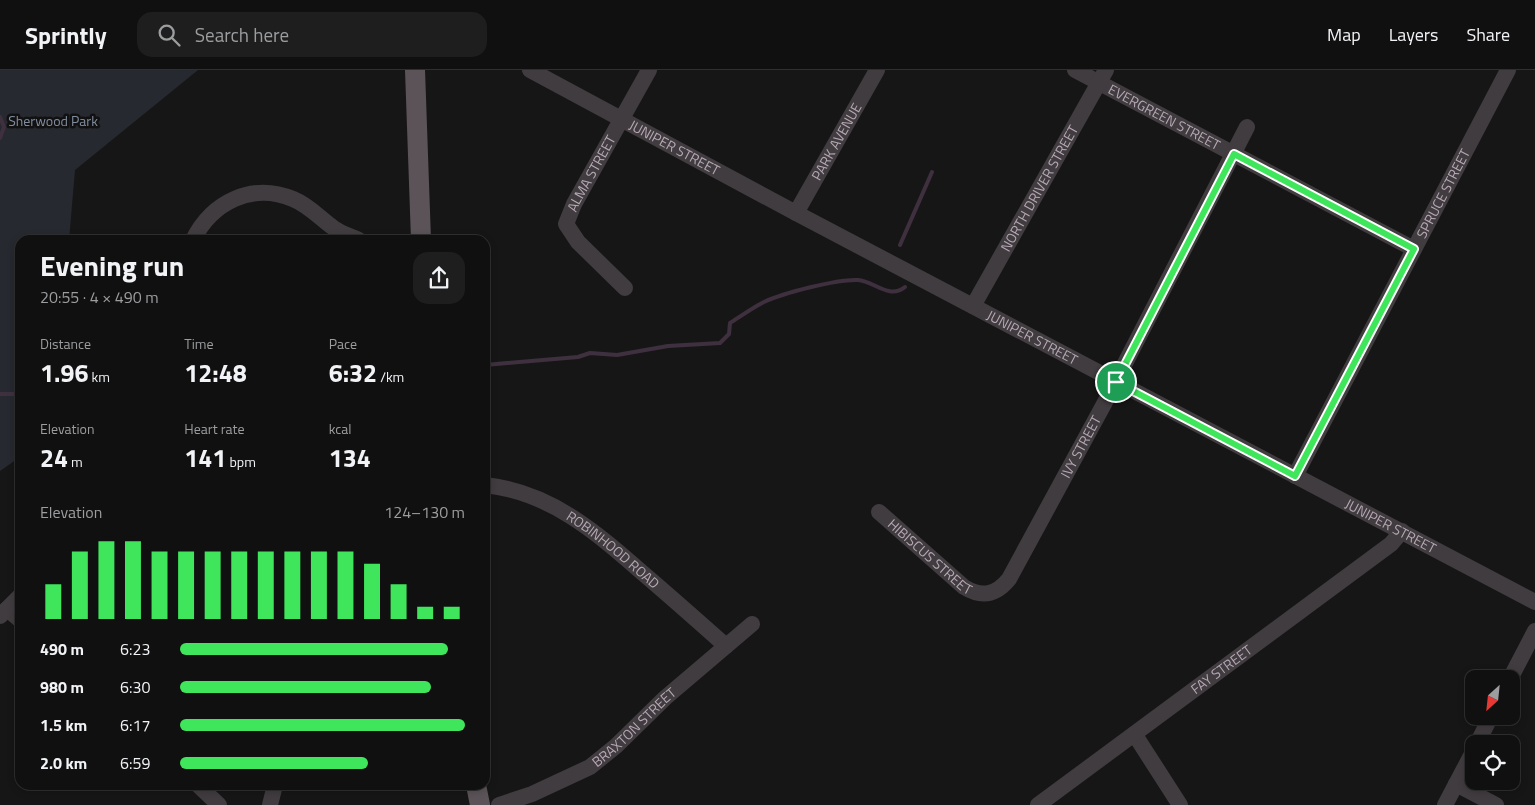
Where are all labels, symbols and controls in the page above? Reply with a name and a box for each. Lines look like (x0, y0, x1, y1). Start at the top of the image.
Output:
search box (137, 12, 487, 57)
text: Sprintly (25, 17, 107, 53)
text: Search here (195, 20, 289, 49)
icon: search (155, 21, 183, 49)
text: Map (1327, 21, 1361, 48)
text: Layers (1389, 21, 1438, 48)
text: Share (1466, 21, 1510, 48)
street label: EVERGREEN STREET (1105, 78, 1225, 155)
street label: PARK AVENUE (806, 99, 866, 184)
park label: Sherwood Park (8, 110, 98, 131)
street label: JUNIPER STREET (626, 114, 724, 180)
street label: NORTH DRIVER STREET (995, 120, 1083, 255)
street label: ALMA STREET (561, 131, 621, 215)
street label: SPRUCE STREET (1411, 144, 1475, 242)
text: Evening run (40, 244, 184, 287)
button: share (413, 252, 465, 304)
text: 20:55 · 4 × 490 m (40, 285, 159, 309)
street label: JUNIPER STREET (983, 304, 1082, 370)
text: Distance (40, 333, 91, 354)
text: Time (184, 333, 214, 354)
text: Pace (329, 333, 357, 354)
text: 1.96 (40, 354, 88, 392)
text: 12:48 (184, 354, 247, 392)
text: 6:32 (329, 354, 377, 392)
pin (1095, 361, 1137, 403)
text: km (88, 366, 110, 387)
text: /km (377, 366, 404, 387)
icon: arrive (1102, 368, 1130, 396)
street label: IVY STREET (1055, 411, 1106, 482)
text: Elevation (40, 418, 94, 439)
text: Heart rate (184, 418, 244, 439)
text: kcal (329, 418, 352, 439)
text: 24 (40, 439, 68, 477)
text: 141 (184, 439, 226, 477)
text: 134 (329, 439, 371, 477)
text: m (68, 451, 83, 472)
text: bpm (226, 451, 256, 472)
street label: JUNIPER STREET (1342, 493, 1441, 559)
text: Elevation (40, 500, 102, 524)
text: 124–130 m (384, 500, 465, 524)
street label: ROBINHOOD ROAD (563, 505, 665, 593)
street label: HIBISCUS STREET (883, 514, 977, 600)
text: 490 m (40, 637, 84, 661)
text: 6:23 (120, 637, 150, 661)
street label: FAY STREET (1186, 639, 1257, 699)
north arrow (1465, 670, 1520, 725)
map controls (1465, 670, 1520, 790)
text: 980 m (40, 675, 84, 699)
text: 6:30 (120, 675, 150, 699)
street label: BRAXTON STREET (587, 682, 681, 772)
text: 1.5 km (40, 713, 87, 737)
text: 6:17 (120, 713, 150, 737)
button: locate (1465, 735, 1520, 790)
text: 2.0 km (40, 751, 87, 775)
text: 6:59 (120, 751, 150, 775)

